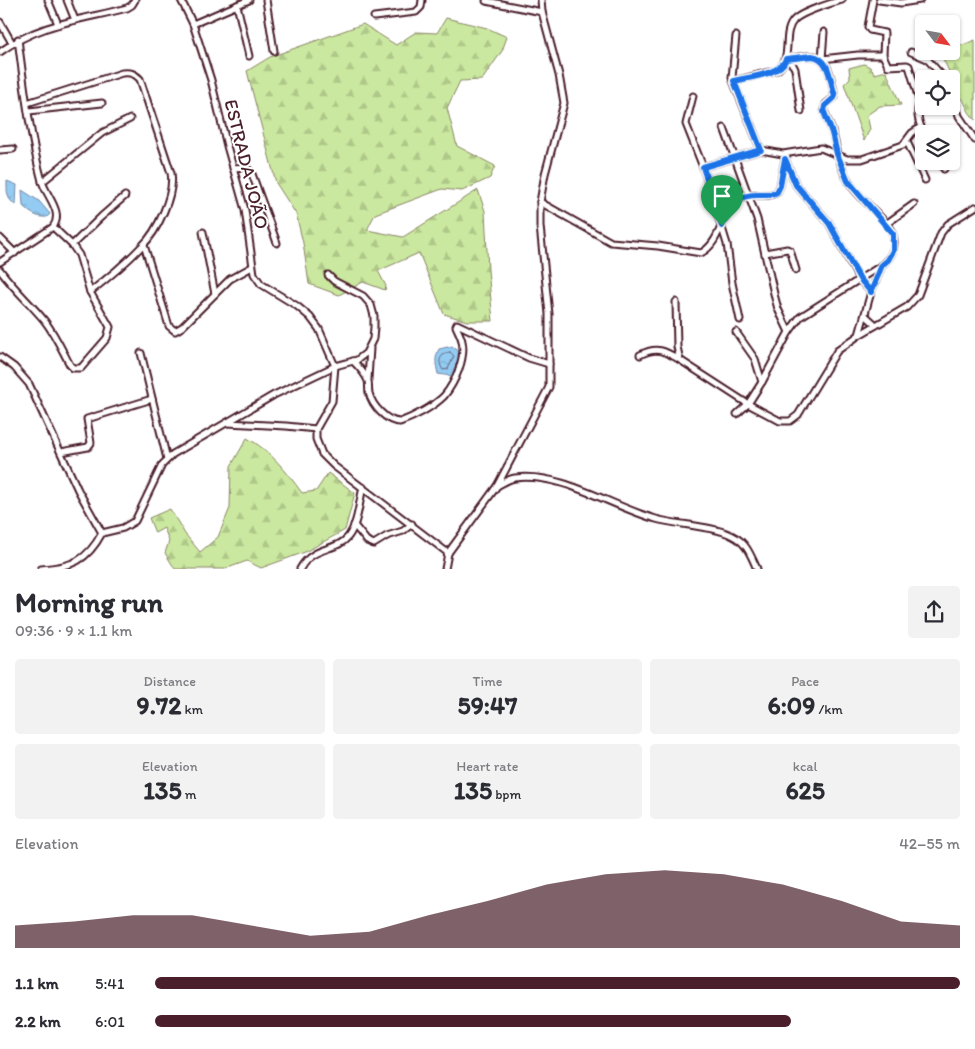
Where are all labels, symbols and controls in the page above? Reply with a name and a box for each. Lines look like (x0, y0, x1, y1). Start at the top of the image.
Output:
north arrow (915, 15, 960, 60)
map controls (915, 15, 960, 170)
button: locate (915, 70, 960, 115)
street label: ESTRADA JOÃO (219, 97, 274, 231)
button: layers (915, 125, 960, 170)
pin (701, 175, 743, 226)
icon: arrive (708, 182, 736, 210)
text: Morning run (15, 585, 163, 619)
button: share (908, 586, 960, 638)
text: 09:36 · 9 × 1.1 km (15, 621, 132, 640)
text: Distance (144, 673, 196, 690)
text: Time (473, 673, 502, 690)
text: Pace (791, 673, 819, 690)
text: 9.72 (137, 690, 181, 720)
text: 59:47 (458, 690, 517, 720)
text: 6:09 (767, 690, 815, 720)
text: km (181, 701, 203, 718)
text: /km (815, 701, 843, 718)
text: Elevation (142, 758, 198, 775)
text: Heart rate (457, 758, 518, 775)
text: kcal (793, 758, 818, 775)
text: 135 (143, 775, 182, 805)
text: 135 (454, 775, 492, 805)
text: 625 (785, 775, 825, 805)
text: m (182, 786, 196, 803)
text: bpm (492, 786, 521, 803)
text: Elevation (15, 834, 79, 853)
text: 42–55 m (899, 834, 960, 853)
text: 1.1 km (15, 974, 59, 993)
text: 5:41 (95, 974, 124, 993)
text: 2.2 km (15, 1012, 61, 1031)
text: 6:01 (95, 1012, 125, 1031)

